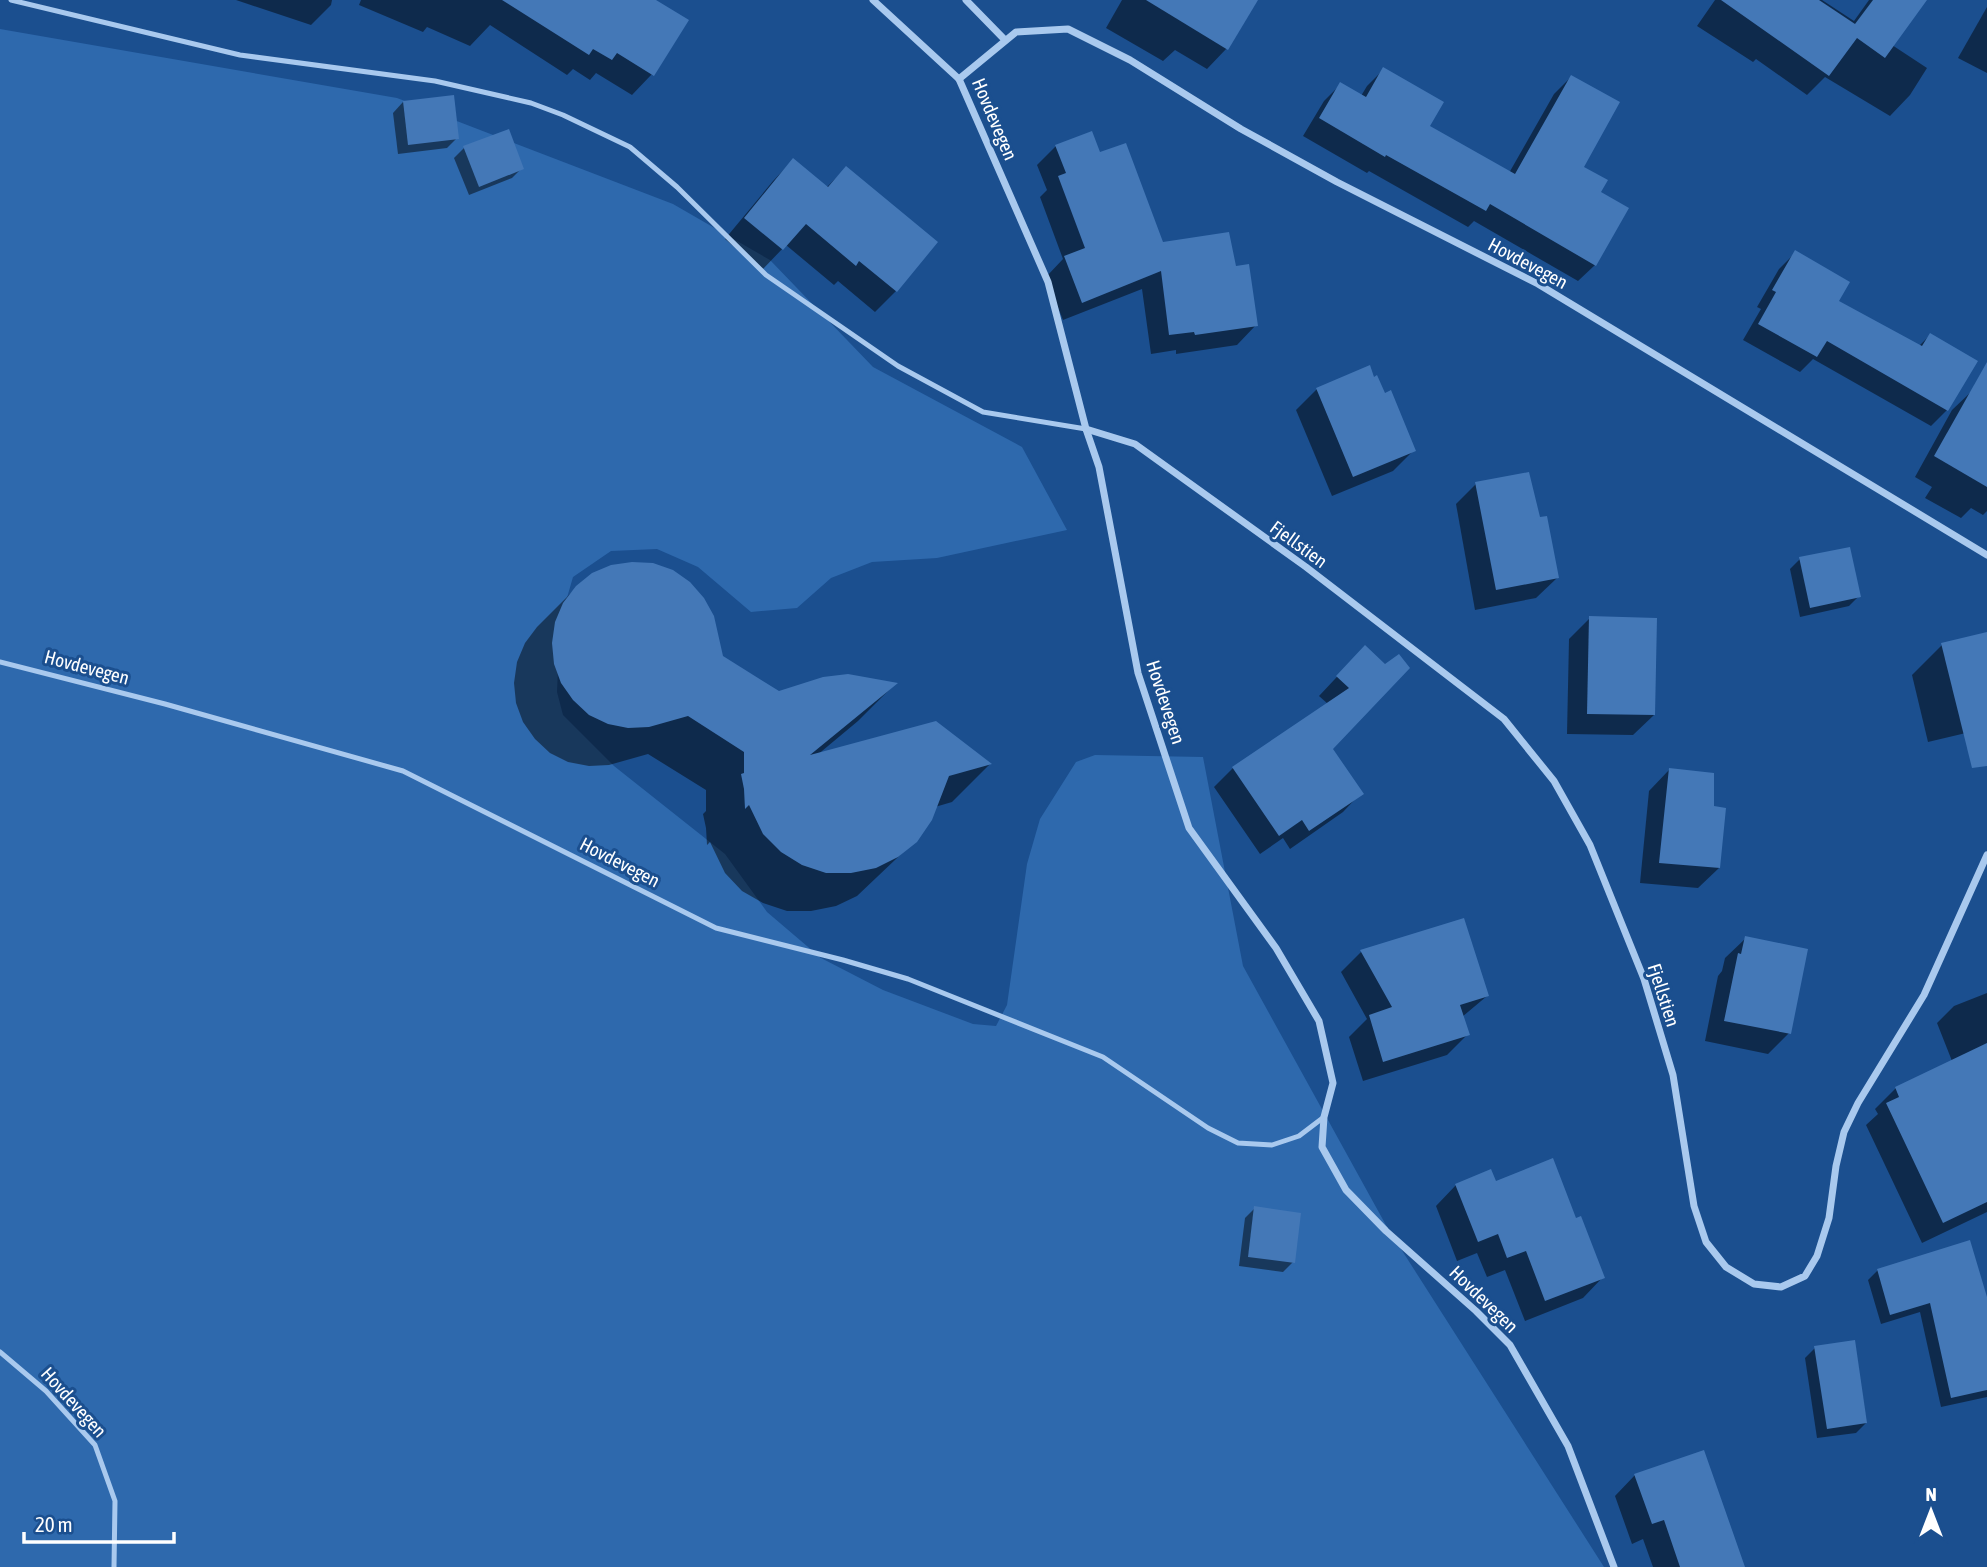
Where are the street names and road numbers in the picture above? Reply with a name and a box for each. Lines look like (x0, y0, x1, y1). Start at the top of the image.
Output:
street label: Hovdevegen (968, 75, 1022, 163)
street label: Hovdevegen (1485, 233, 1571, 293)
street label: Fjellstien (1266, 516, 1332, 572)
street label: Hovdevegen (42, 645, 132, 689)
street label: Hovdevegen (1142, 657, 1190, 747)
street label: Hovdevegen (576, 833, 664, 891)
street label: Fjellstien (1643, 961, 1685, 1029)
street label: Hovdevegen (1445, 1261, 1523, 1337)
street label: Hovdevegen (37, 1362, 111, 1442)

